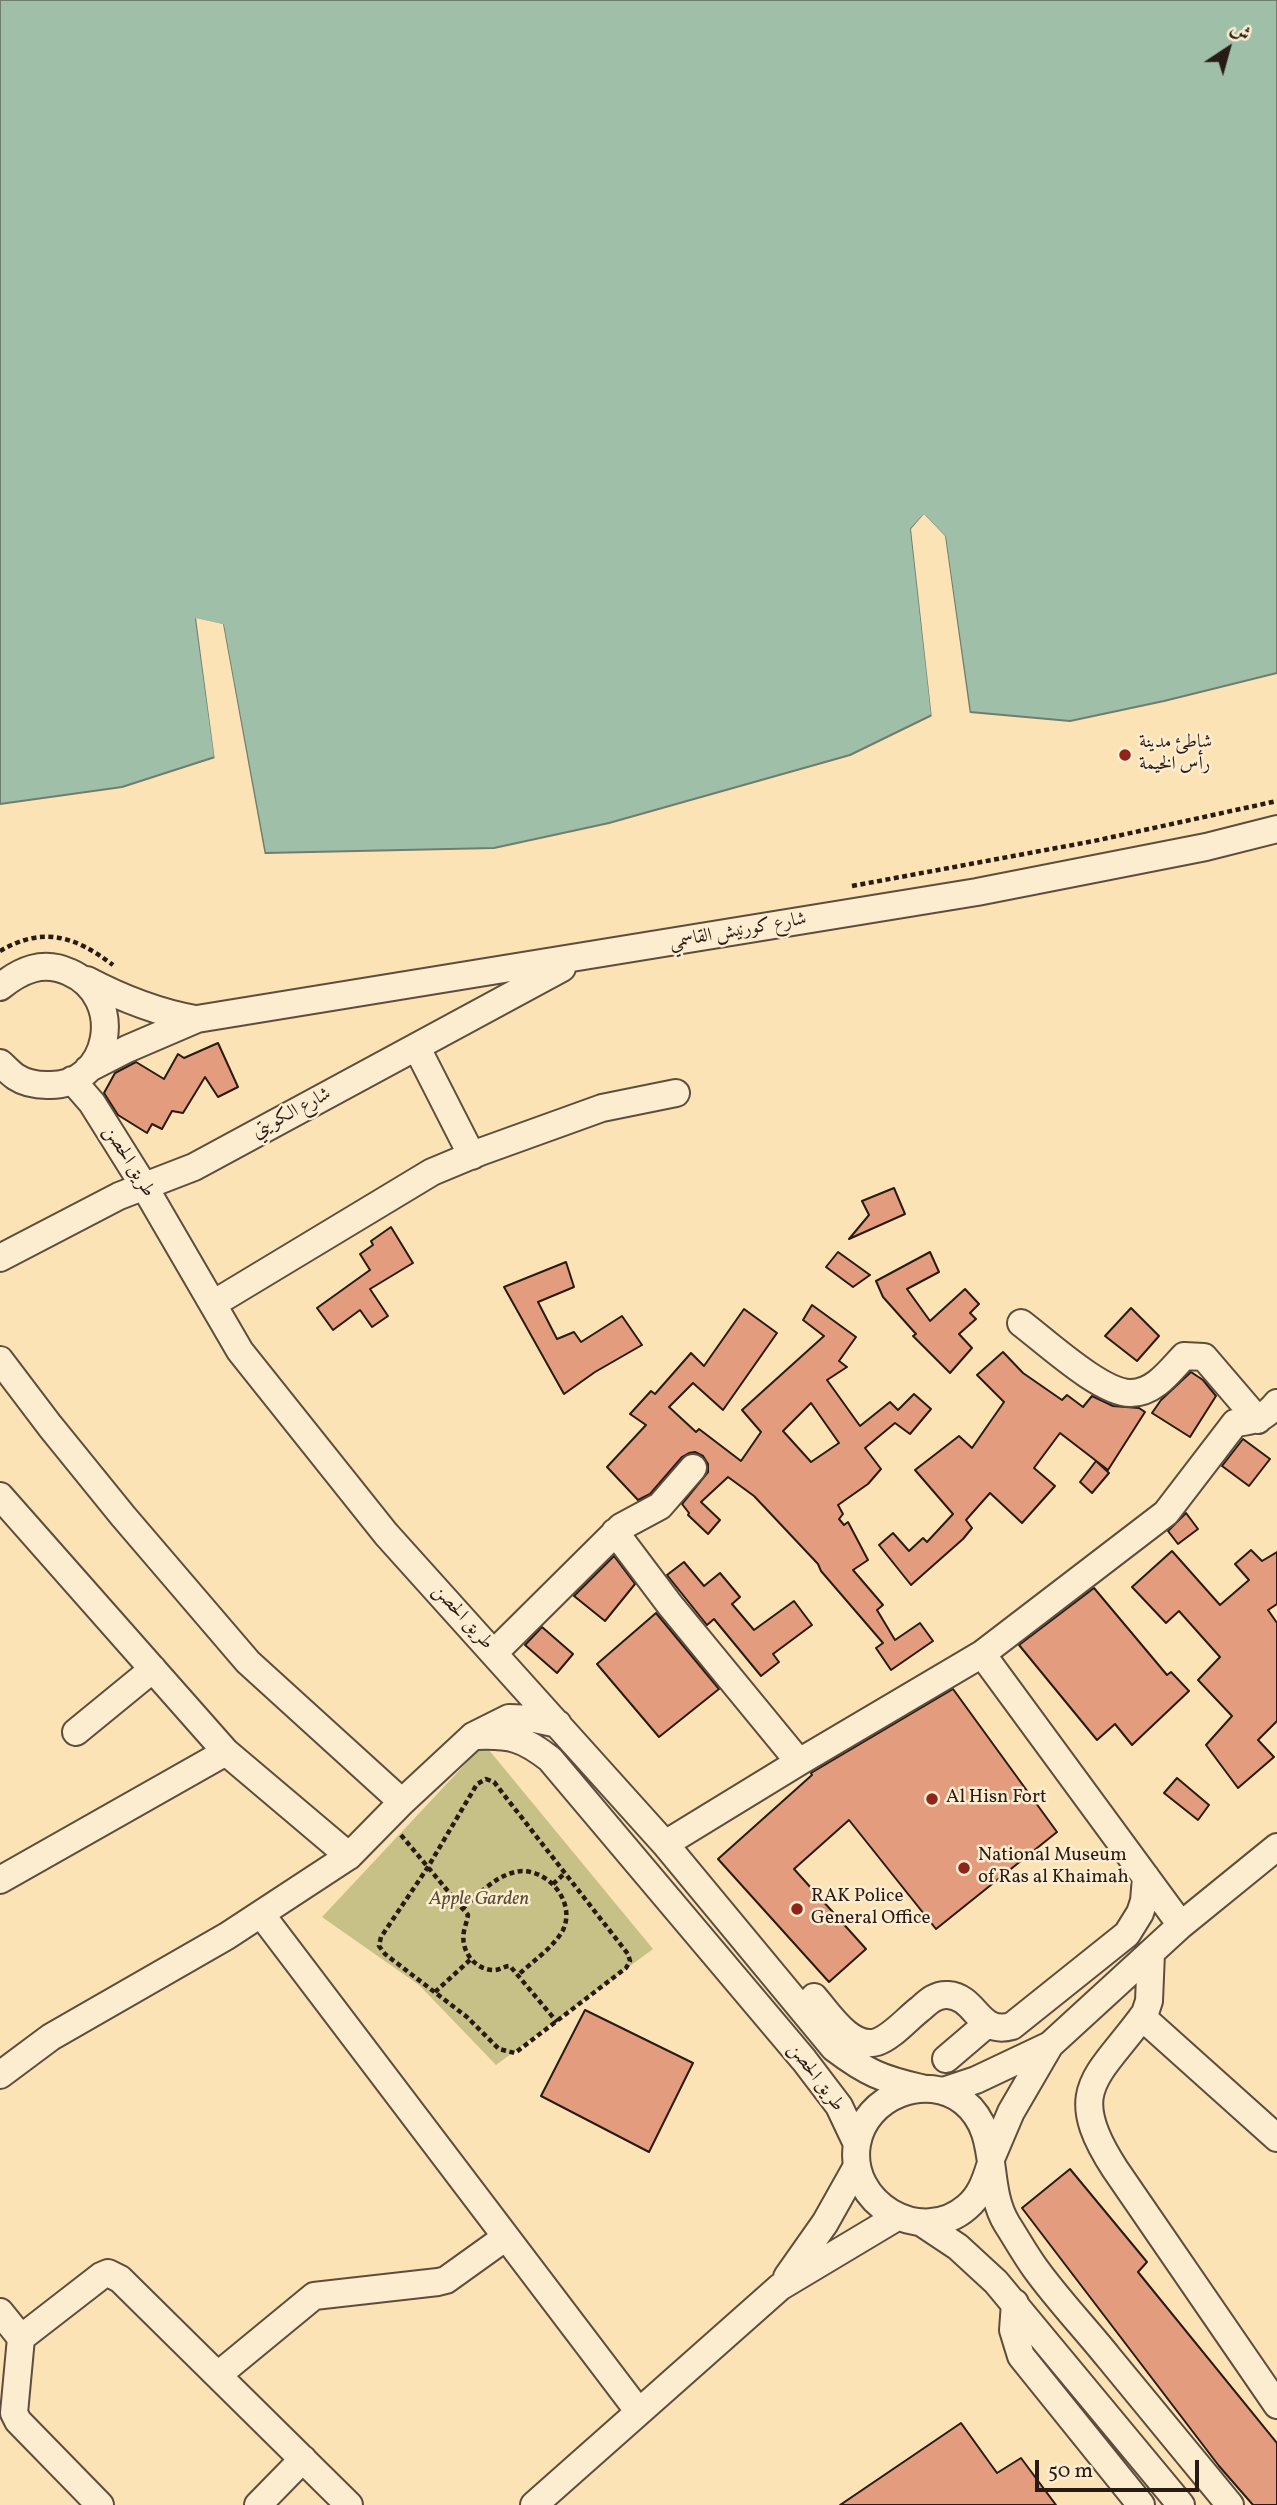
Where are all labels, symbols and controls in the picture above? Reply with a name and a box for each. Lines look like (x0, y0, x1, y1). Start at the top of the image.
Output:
north arrow (1193, 14, 1263, 84)
text: ش (1225, 16, 1256, 48)
place label: شاطئ مدينة رأس الخيمة (1139, 733, 1212, 777)
marker: شاطئ مدينة رأس الخيمة (1117, 747, 1133, 763)
street label: شارع كورنيش القاسمي (668, 909, 808, 955)
street label: شارع الكويتي (249, 1084, 335, 1144)
street label: طريق الحصن (97, 1122, 159, 1202)
street label: طريق الحصن (427, 1581, 497, 1655)
place label: Al Hisn Fort (946, 1788, 1047, 1810)
marker: Al Hisn Fort (924, 1791, 940, 1807)
place label: National Museum of Ras al Khaimah (978, 1846, 1129, 1890)
marker: National Museum of Ras al Khaimah (956, 1860, 972, 1876)
place label: RAK Police General Office (811, 1887, 931, 1931)
park label: Apple Garden (429, 1890, 529, 1912)
marker: RAK Police General Office (789, 1901, 805, 1917)
street label: طريق الحصن (782, 2039, 848, 2117)
scale bar (1039, 2446, 1204, 2490)
text: 50 m (1048, 2457, 1093, 2486)

